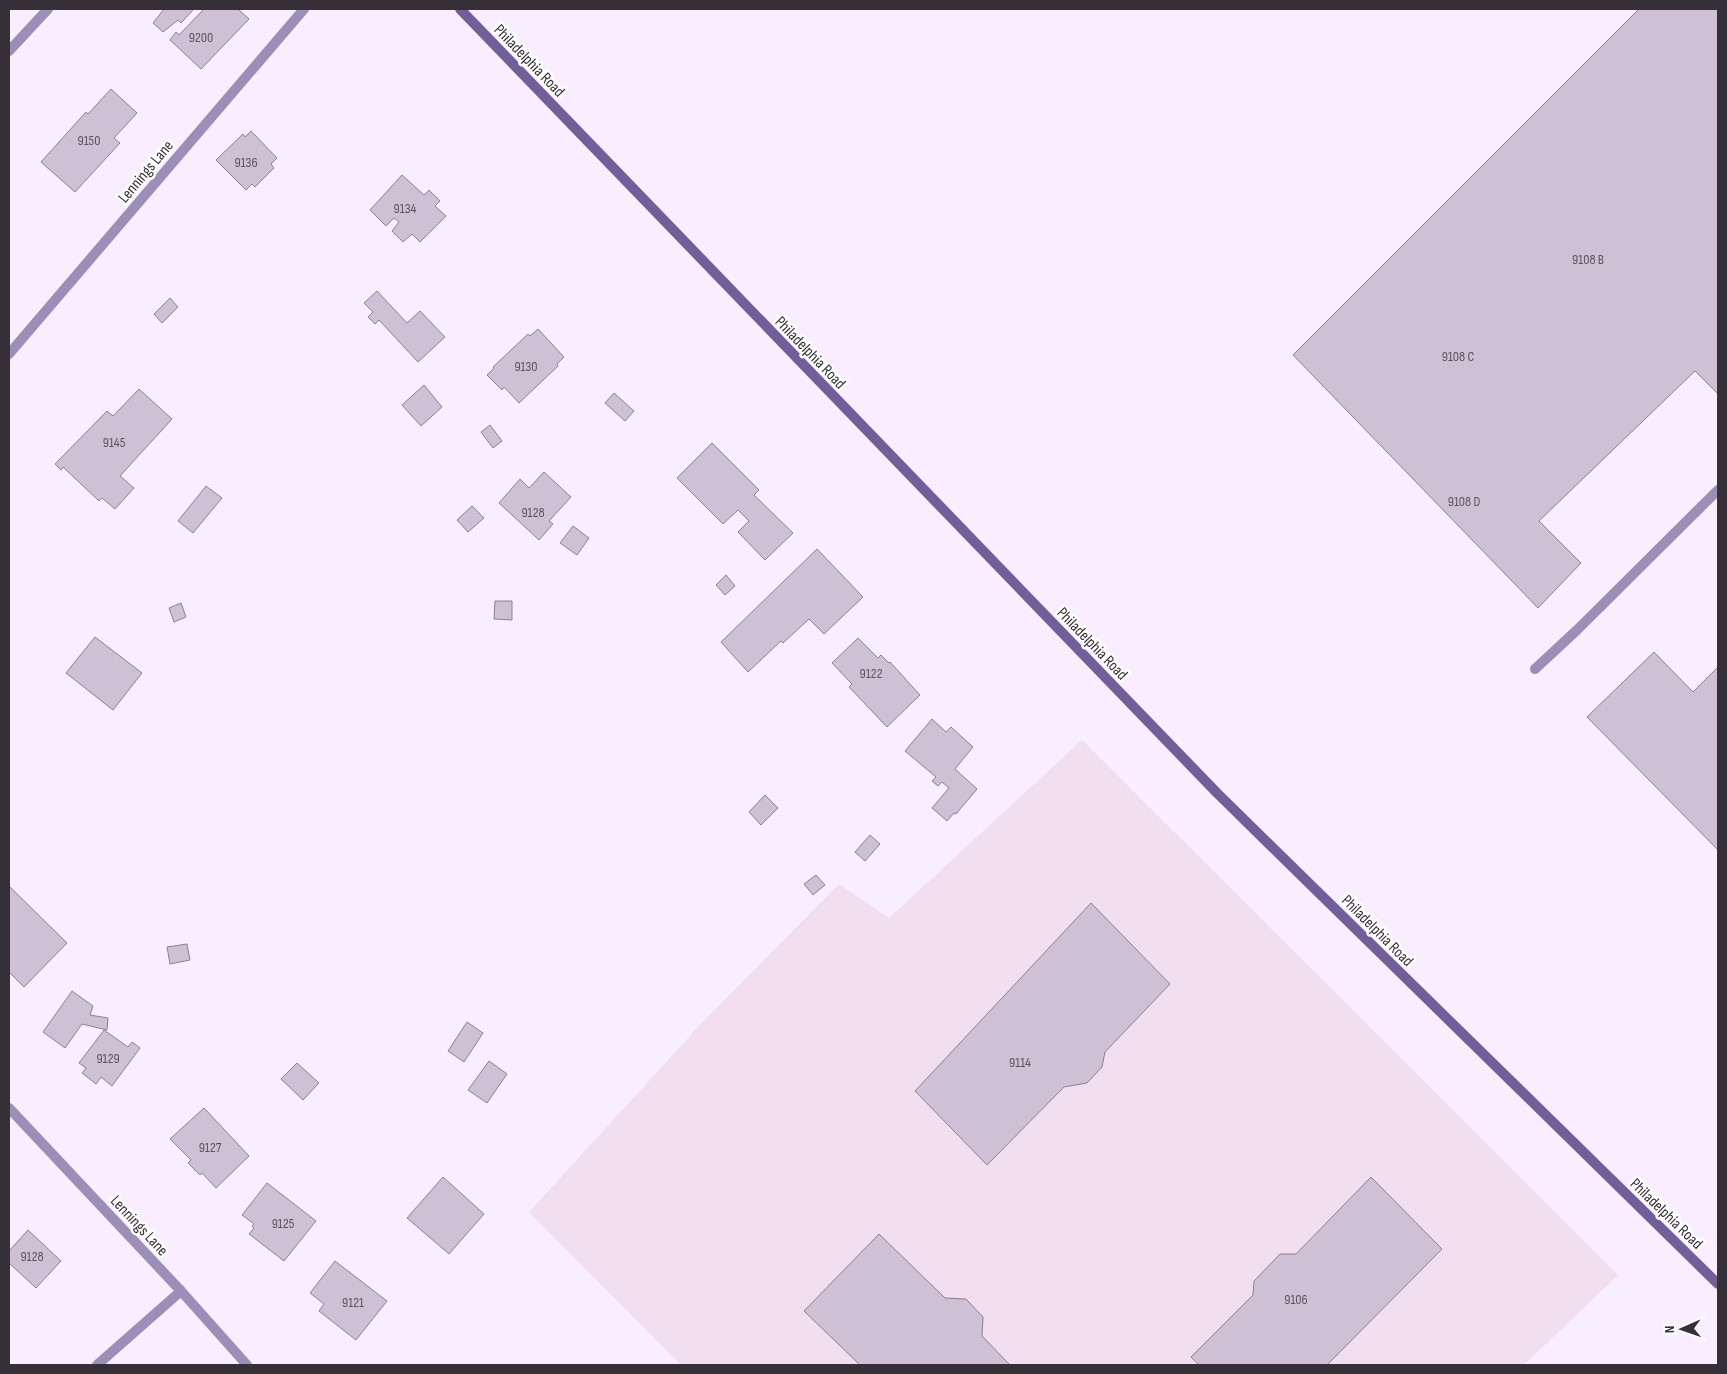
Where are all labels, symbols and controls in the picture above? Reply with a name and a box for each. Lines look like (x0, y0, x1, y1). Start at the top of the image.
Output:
street label: Philadelphia Road (490, 21, 568, 101)
house number: 9200 (189, 29, 213, 46)
house number: 9150 (78, 132, 100, 149)
street label: Lennings Lane (115, 137, 178, 207)
house number: 9136 (234, 154, 258, 171)
house number: 9134 (394, 200, 417, 217)
house number: 9108 B (1572, 251, 1604, 268)
street label: Philadelphia Road (771, 313, 849, 393)
house number: 9108 C (1442, 348, 1474, 365)
house number: 9130 (514, 358, 538, 375)
house number: 9145 (103, 434, 126, 451)
house number: 9108 D (1448, 493, 1480, 510)
house number: 9128 (521, 504, 545, 521)
street label: Philadelphia Road (1053, 604, 1131, 684)
house number: 9122 (860, 665, 883, 682)
street label: Philadelphia Road (1337, 891, 1417, 971)
house number: 9129 (96, 1050, 120, 1067)
house number: 9114 (1009, 1054, 1031, 1071)
house number: 9127 (199, 1139, 222, 1156)
street label: Philadelphia Road (1626, 1175, 1706, 1253)
street label: Lennings Lane (106, 1192, 172, 1260)
house number: 9125 (272, 1215, 295, 1232)
house number: 9128 (20, 1248, 44, 1265)
house number: 9106 (1284, 1291, 1308, 1308)
house number: 9121 (342, 1294, 364, 1311)
north arrow (1657, 1304, 1707, 1354)
text: N (1661, 1325, 1678, 1333)

